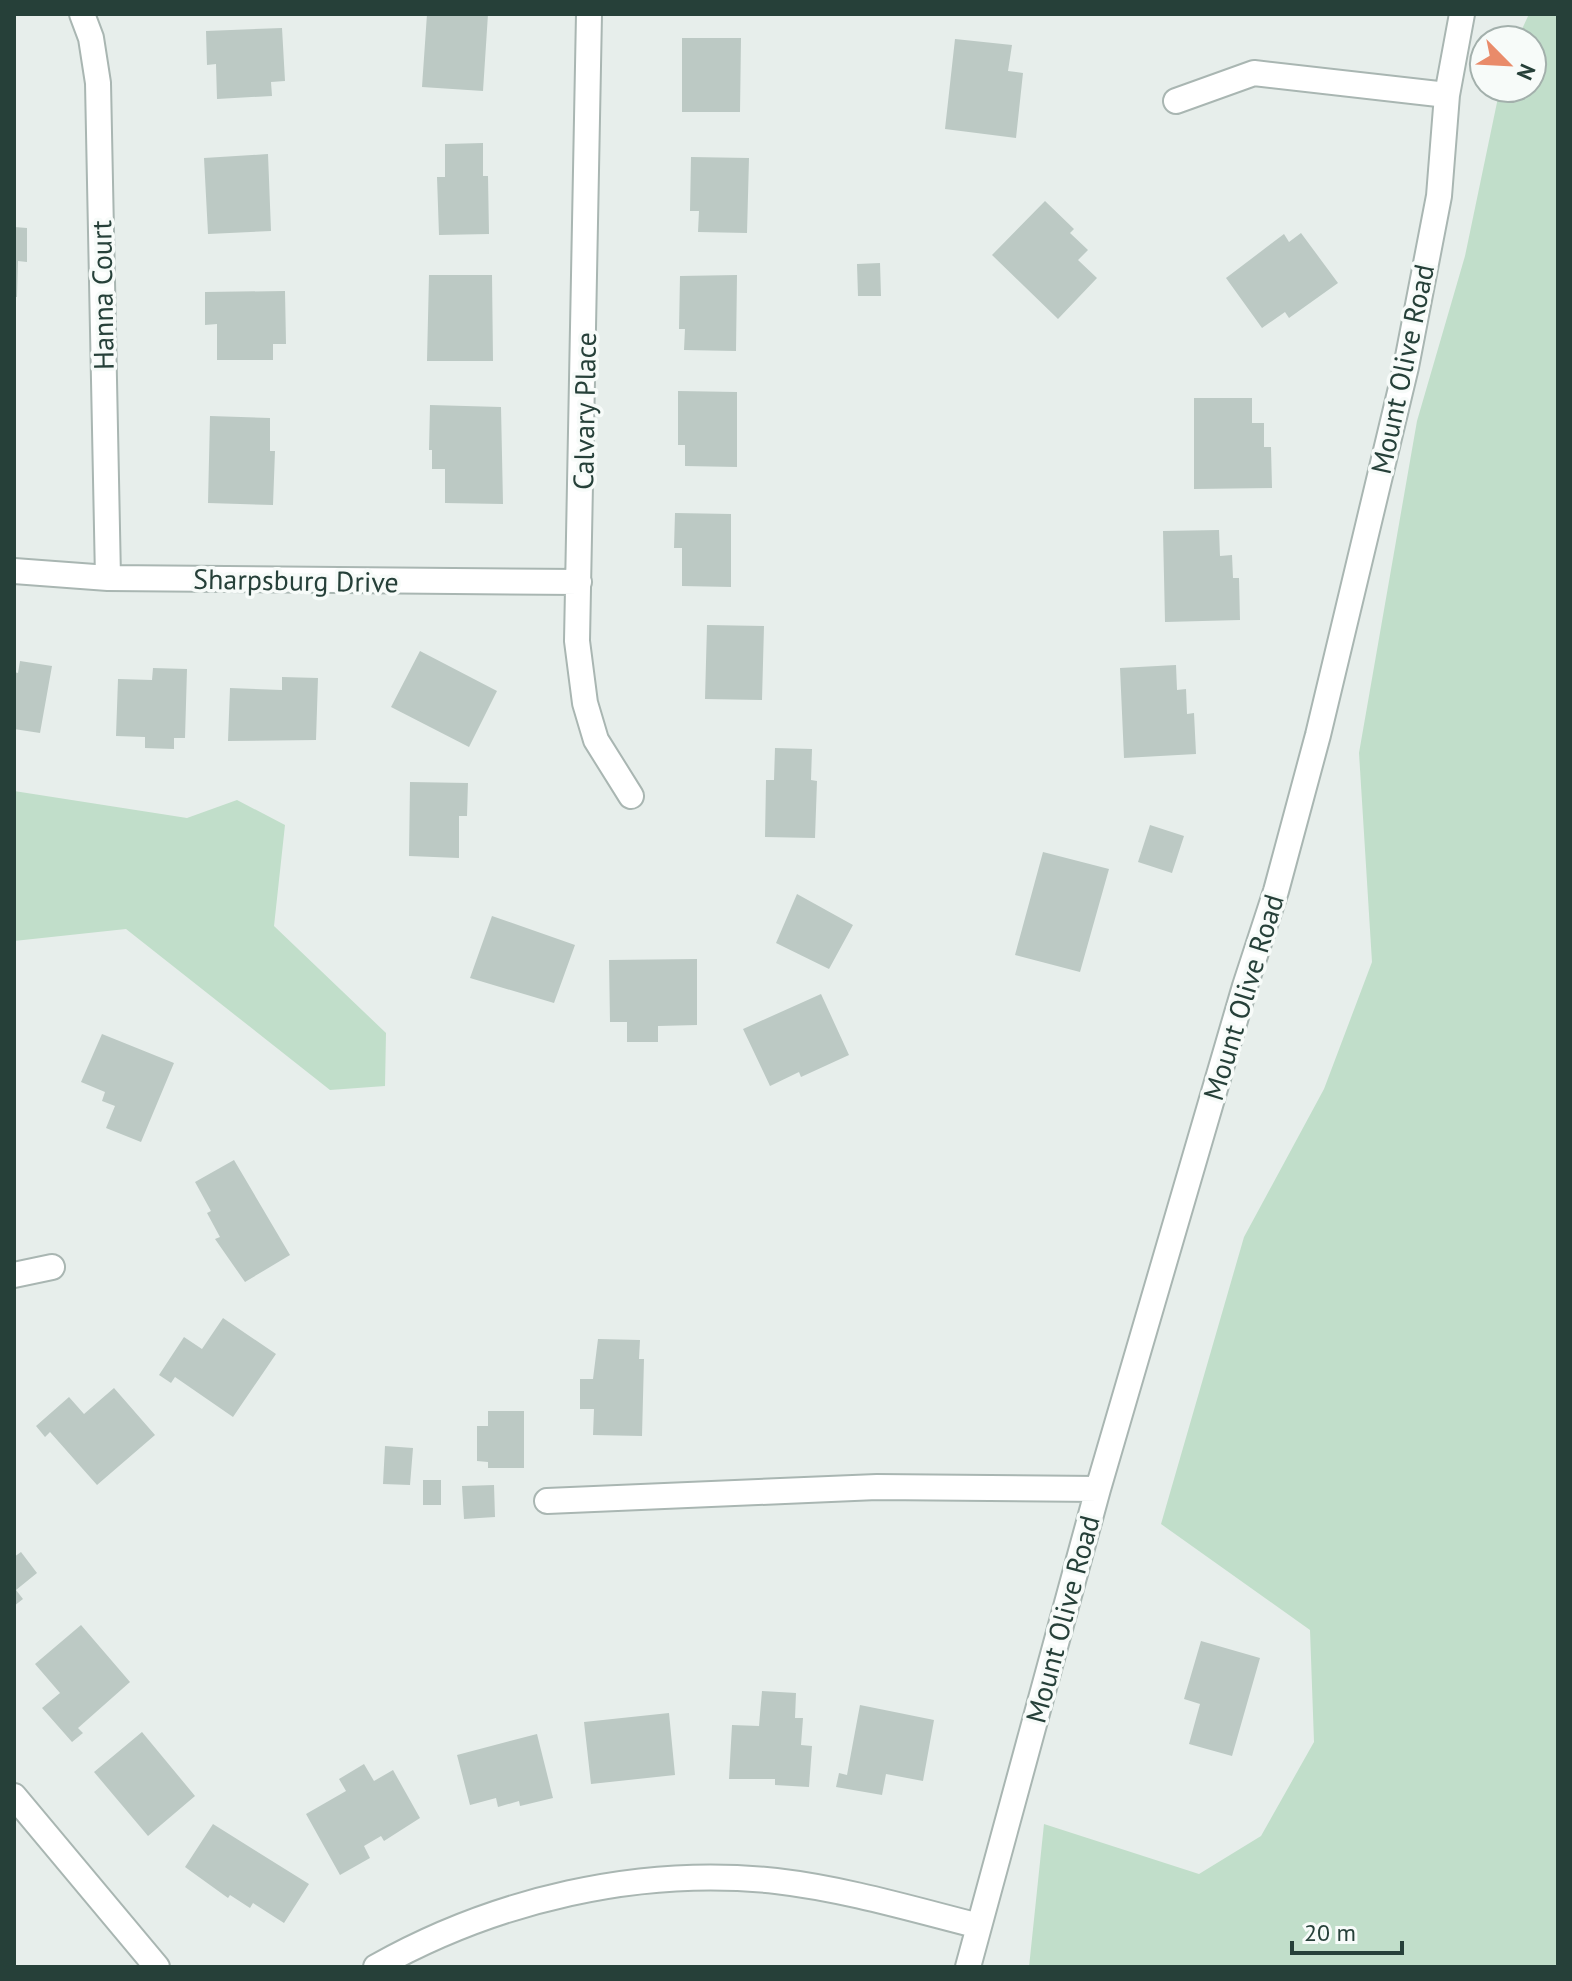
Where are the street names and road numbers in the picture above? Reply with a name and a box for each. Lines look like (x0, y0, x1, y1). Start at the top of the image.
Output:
street label: Hanna Court (82, 219, 122, 370)
street label: Mount Olive Road (1362, 261, 1442, 477)
street label: Calvary Place (564, 332, 604, 490)
street label: Sharpsburg Drive (193, 560, 399, 600)
street label: Mount Olive Road (1194, 889, 1292, 1105)
street label: Mount Olive Road (1016, 1511, 1108, 1727)

